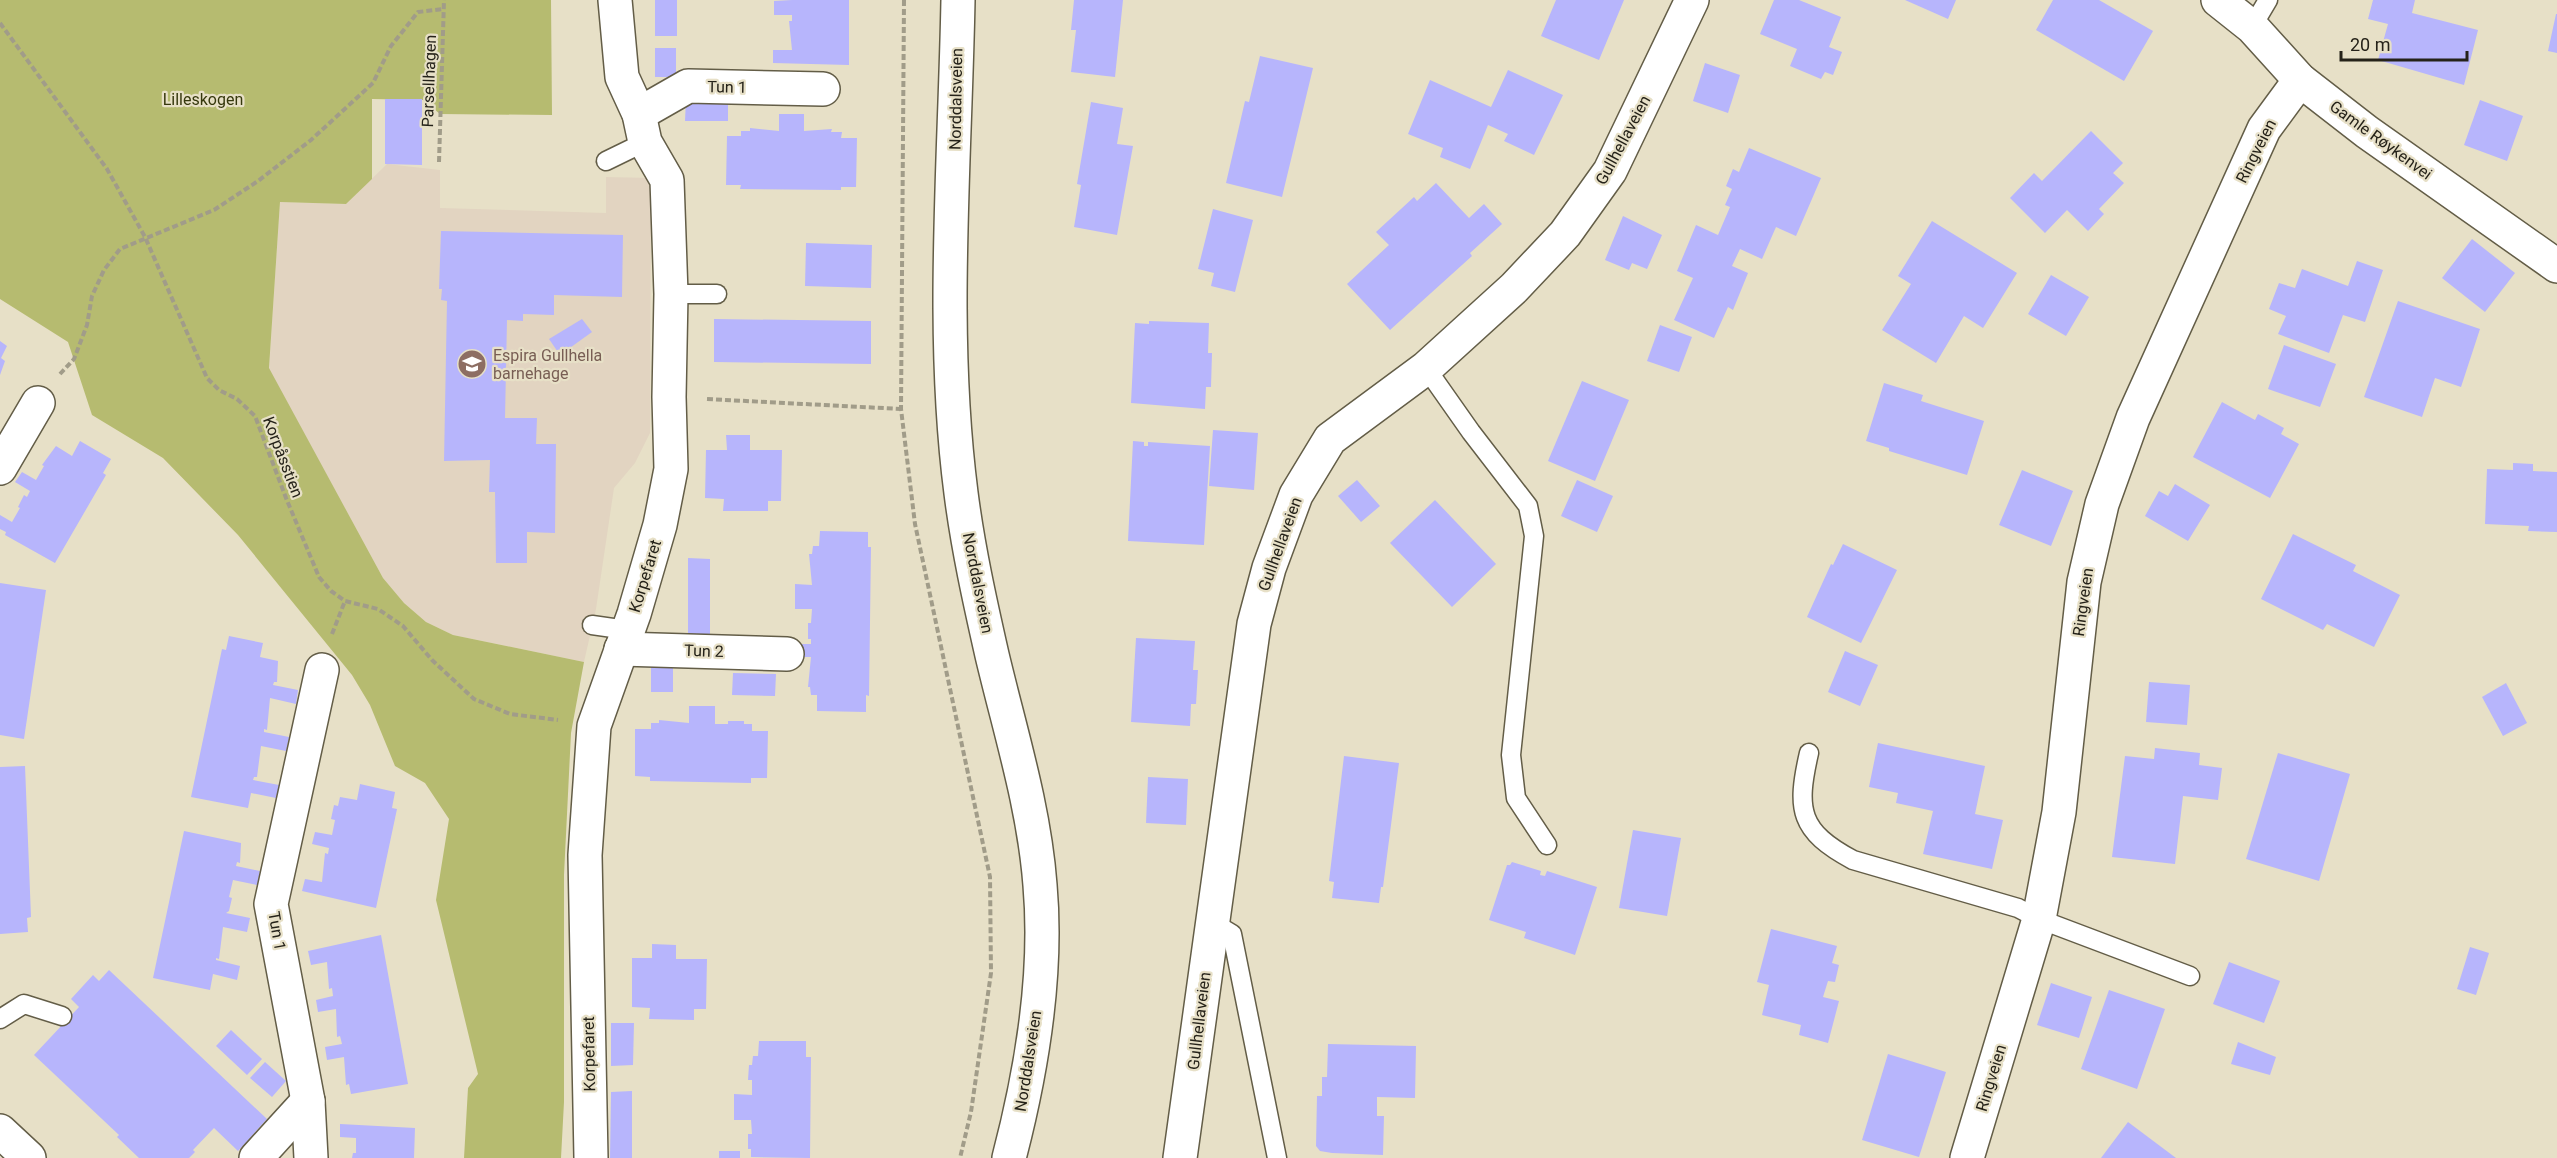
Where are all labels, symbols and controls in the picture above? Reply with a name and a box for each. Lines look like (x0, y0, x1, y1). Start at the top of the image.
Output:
scale bar (2341, 24, 2467, 62)
street label: Parsellhagen (418, 34, 440, 128)
text: 20 m (2350, 34, 2390, 55)
street label: Norddalsveien (946, 48, 966, 150)
street label: Tun 1 (707, 77, 747, 97)
park label: Lilleskogen (163, 90, 243, 109)
street label: Gullhellaveien (1591, 92, 1655, 188)
street label: Gamle Røykenvei (2326, 97, 2436, 183)
street label: Ringveien (2232, 116, 2280, 186)
place label: Espira Gullhella barnehage (493, 346, 602, 383)
school or university icon: Espira Gullhella barnehage (456, 348, 488, 380)
street label: Korpåsstien (259, 414, 307, 500)
street label: Gullhellaveien (1254, 494, 1306, 594)
street label: Norddalsveien (959, 531, 997, 635)
street label: Korpefaret (625, 537, 665, 615)
street label: Ringveien (2069, 567, 2097, 637)
street label: Tun 2 (684, 641, 724, 661)
street label: Tun 1 (264, 910, 290, 952)
street label: Gullhellaveien (1184, 971, 1214, 1071)
street label: Norddalsveien (1011, 1009, 1045, 1113)
street label: Korpefaret (579, 1016, 599, 1092)
street label: Ringveien (1972, 1042, 2010, 1114)

